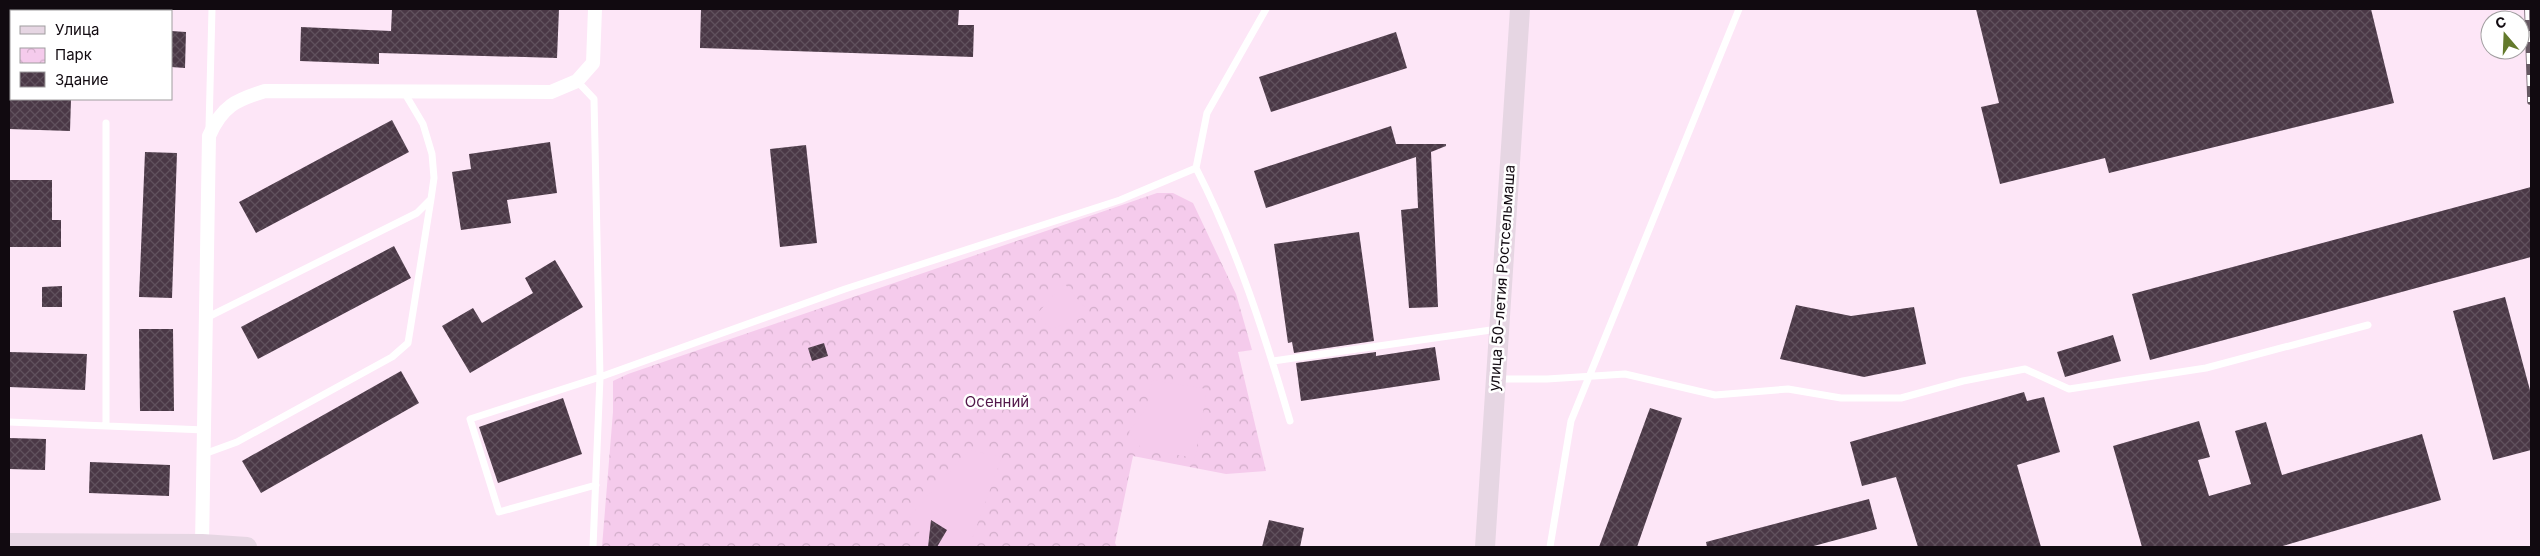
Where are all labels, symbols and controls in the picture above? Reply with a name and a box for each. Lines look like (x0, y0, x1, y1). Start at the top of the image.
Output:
legend (10, 10, 172, 100)
north arrow (2480, 10, 2530, 60)
text: С (2493, 13, 2508, 32)
text: Улица (55, 20, 99, 39)
text: Парк (55, 45, 92, 64)
text: Здание (55, 70, 109, 89)
street label: улица 50-летия Ростсельмаша (1484, 164, 1519, 392)
park label: Осенний (965, 392, 1029, 411)

